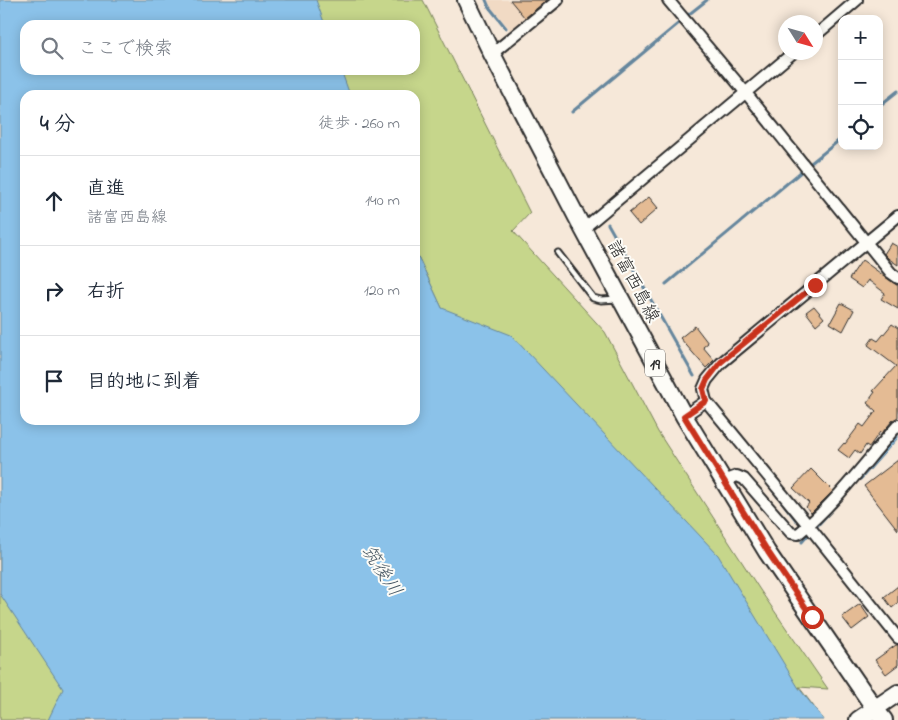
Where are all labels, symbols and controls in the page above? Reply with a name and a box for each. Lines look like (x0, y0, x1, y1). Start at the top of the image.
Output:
north arrow (778, 15, 823, 60)
map controls (838, 15, 883, 150)
button: + (838, 15, 883, 60)
search box (20, 20, 420, 75)
icon: search (38, 34, 66, 62)
text: ここで検索 (78, 36, 173, 63)
button: − (838, 60, 883, 105)
button: locate (838, 105, 883, 150)
text: 4 分 (40, 110, 75, 140)
text: 徒歩 · 260 m (318, 112, 400, 136)
text: 直進 (87, 176, 125, 203)
icon: ahead (40, 187, 68, 215)
text: 140 m (365, 189, 400, 213)
text: 諸富西島線 (87, 206, 167, 230)
street label: 諸富西島線 (600, 236, 665, 328)
route end (804, 274, 827, 297)
icon: right (40, 277, 68, 305)
text: 右折 (87, 279, 125, 306)
text: 120 m (364, 279, 400, 303)
road number: 19 (645, 349, 665, 376)
icon: arrive (40, 367, 68, 395)
text: 目的地に到着 (87, 369, 201, 396)
water label: 筑後川 (354, 540, 408, 603)
route start (801, 606, 824, 629)

